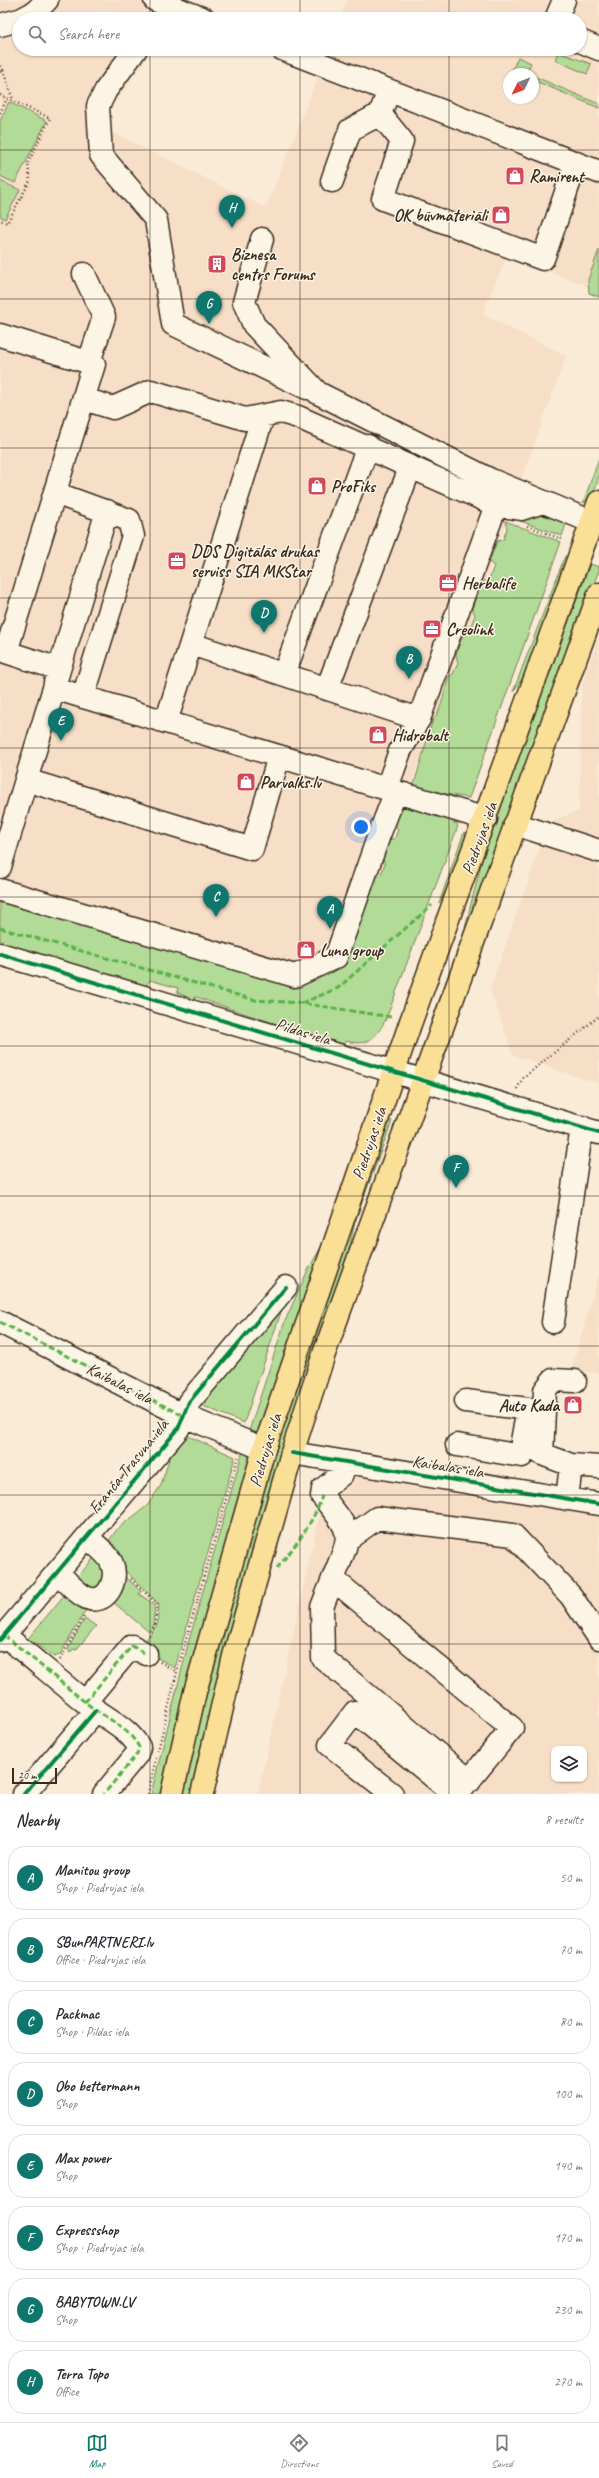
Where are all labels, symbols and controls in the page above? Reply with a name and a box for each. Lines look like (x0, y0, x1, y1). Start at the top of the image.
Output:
search box (12, 12, 587, 56)
icon: search (26, 23, 48, 45)
text: Search here (58, 25, 119, 44)
north arrow (503, 68, 539, 104)
shop icon: Ramirent (504, 165, 526, 187)
place label: Ramirent (529, 166, 586, 187)
pin: H (219, 195, 245, 228)
shop icon: OK būvmateriāli (490, 204, 512, 226)
place label: OK būvmateriāli (394, 205, 490, 226)
place label: Biznesa centrs Forums (231, 244, 316, 285)
building icon: Biznesa centrs Forums (206, 253, 228, 275)
pin: G (196, 291, 222, 324)
shop icon: ProFiks (306, 475, 328, 497)
place label: ProFiks (331, 476, 377, 497)
place label: DDS Digitālās drukas serviss SIA MKStar (191, 541, 320, 582)
office icon: DDS Digitālās drukas serviss SIA MKStar (166, 550, 188, 572)
office icon: Herbalife (437, 572, 459, 594)
place label: Herbalife (462, 573, 518, 594)
pin: D (251, 600, 277, 633)
office icon: Creolink (421, 618, 443, 640)
place label: Creolink (446, 619, 494, 640)
pin: B (396, 646, 422, 679)
pin: E (48, 708, 74, 741)
shop icon: Hidrobalt (367, 724, 389, 746)
place label: Hidrobalt (392, 725, 450, 746)
shop icon: Parvalks.lv (235, 771, 257, 793)
place label: Parvalks.lv (260, 772, 322, 793)
street label: Piedrujas iela (457, 798, 503, 877)
your location (351, 817, 371, 837)
pin: C (203, 884, 229, 917)
pin: A (317, 896, 343, 929)
shop icon: Luna group (295, 939, 317, 961)
place label: Luna group (320, 940, 384, 961)
street label: Pildas iela (273, 1013, 334, 1050)
street label: Piedrujas iela (347, 1102, 392, 1182)
pin: F (443, 1155, 469, 1188)
street label: Kaibalas iela (83, 1358, 158, 1410)
shop icon: Auto Kada (562, 1394, 584, 1416)
place label: Auto Kada (499, 1395, 560, 1416)
street label: Piedrujas iela (244, 1409, 287, 1489)
street label: Franča Trasuna iela (84, 1413, 174, 1518)
street label: Kaibalas iela (411, 1450, 487, 1483)
map controls (551, 1746, 587, 1782)
button: layers (551, 1746, 587, 1782)
scale bar (12, 1766, 57, 1785)
text: 20 m (18, 1768, 37, 1782)
text: Nearby (16, 1810, 59, 1831)
text: 8 results (545, 1812, 583, 1828)
text: Manitou group (55, 1861, 130, 1880)
text: A (27, 1870, 33, 1886)
text: 50 m (560, 1870, 582, 1886)
text: Shop · Piedrujas iela (55, 1880, 144, 1896)
text: SBunPARTNERI.lv (55, 1933, 153, 1952)
text: B (27, 1942, 33, 1958)
text: 70 m (560, 1942, 582, 1958)
text: Office · Piedrujas iela (55, 1952, 145, 1968)
text: Packmac (55, 2005, 99, 2024)
text: C (27, 2014, 33, 2030)
text: 80 m (560, 2014, 582, 2030)
text: Shop · Pildas iela (55, 2024, 129, 2040)
text: Obo bettermann (55, 2077, 139, 2096)
text: D (26, 2086, 34, 2102)
text: 100 m (554, 2086, 582, 2102)
text: Shop (55, 2096, 77, 2112)
text: Max power (55, 2149, 111, 2168)
text: E (27, 2158, 33, 2174)
text: 140 m (554, 2158, 582, 2174)
text: Shop (55, 2168, 77, 2184)
text: Expressshop (55, 2221, 118, 2240)
text: F (27, 2230, 33, 2246)
text: 170 m (554, 2230, 582, 2246)
text: Shop · Piedrujas iela (55, 2240, 144, 2256)
text: BABYTOWN.LV (55, 2293, 134, 2312)
text: G (27, 2302, 33, 2318)
text: 230 m (554, 2302, 582, 2318)
text: Shop (55, 2312, 77, 2328)
text: Terra Topo (55, 2365, 108, 2384)
text: H (26, 2374, 34, 2390)
text: 270 m (554, 2374, 582, 2390)
text: Office (55, 2384, 79, 2400)
tab: Map (86, 2432, 108, 2470)
tab: Directions (280, 2432, 319, 2470)
tab: Saved (491, 2432, 513, 2470)

